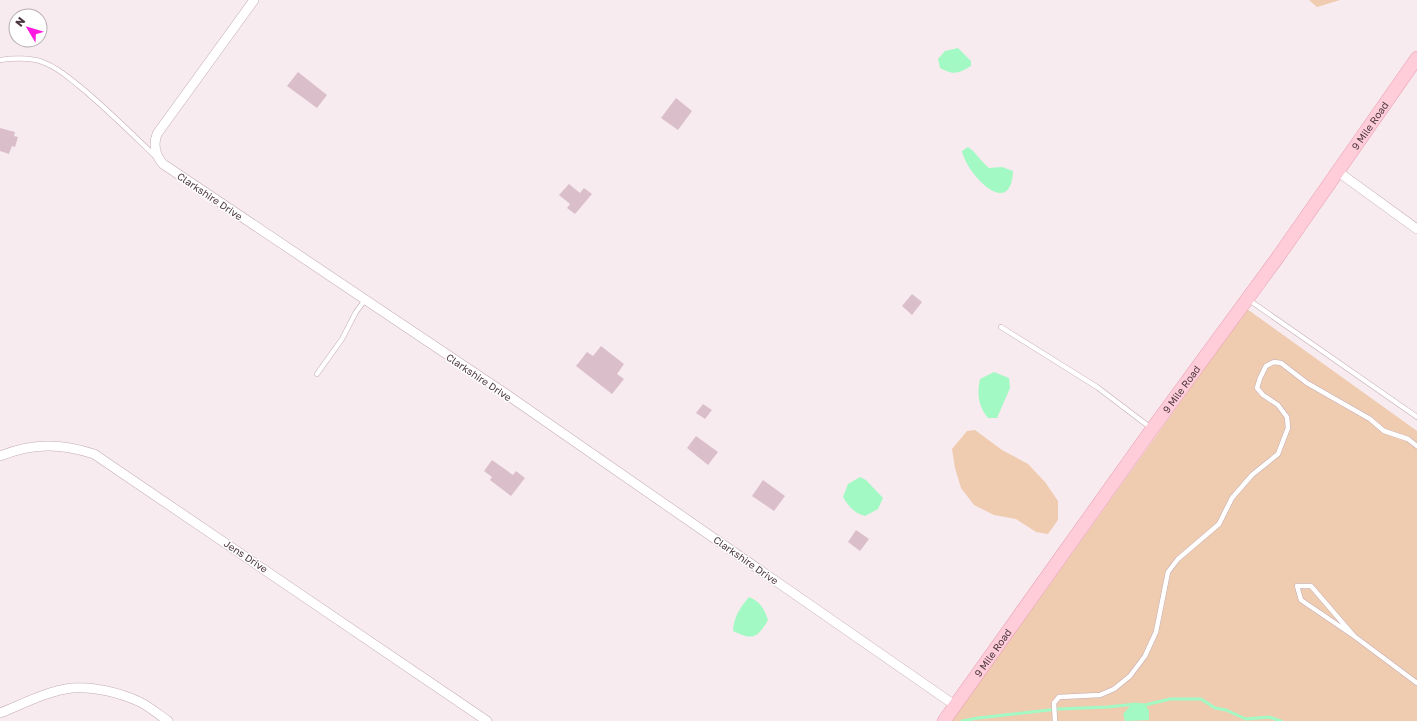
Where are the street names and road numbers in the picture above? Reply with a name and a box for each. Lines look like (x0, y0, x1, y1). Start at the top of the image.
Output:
street label: 9 Mile Road (1349, 99, 1391, 152)
street label: Clarkshire Drive (175, 170, 245, 222)
street label: Clarkshire Drive (444, 351, 514, 403)
street label: 9 Mile Road (1160, 363, 1203, 415)
street label: Clarkshire Drive (711, 533, 781, 587)
street label: Jens Drive (222, 537, 270, 575)
street label: 9 Mile Road (972, 626, 1014, 679)

